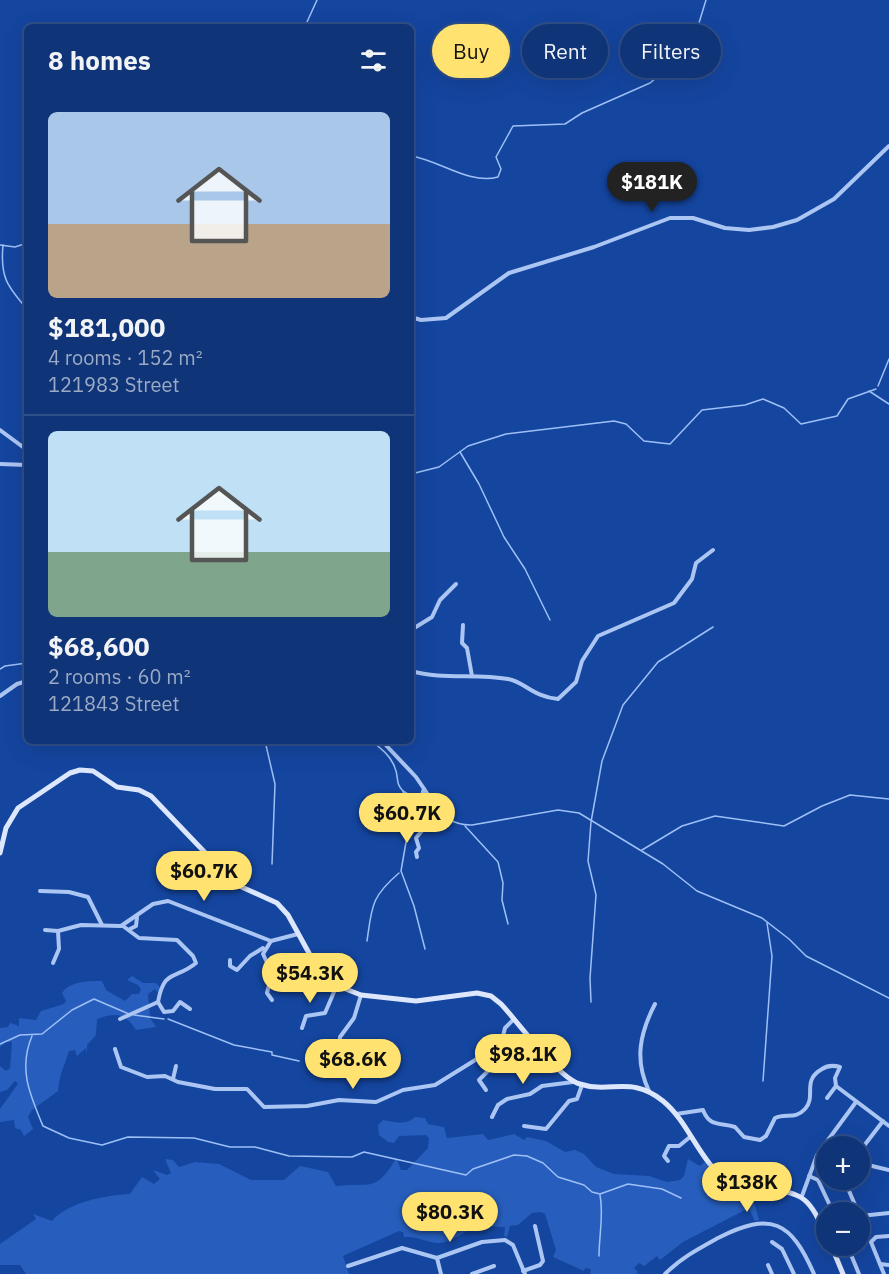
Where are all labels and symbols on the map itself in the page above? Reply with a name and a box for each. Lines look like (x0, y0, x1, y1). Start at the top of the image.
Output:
pin: $181K (610, 162, 694, 213)
pin: $60.7K (358, 793, 456, 844)
pin: $60.7K (155, 851, 253, 902)
pin: $54.3K (261, 953, 359, 1004)
pin: $98.1K (474, 1034, 572, 1085)
pin: $68.6K (304, 1039, 402, 1090)
pin: $138K (705, 1162, 789, 1213)
pin: $80.3K (401, 1192, 499, 1243)

